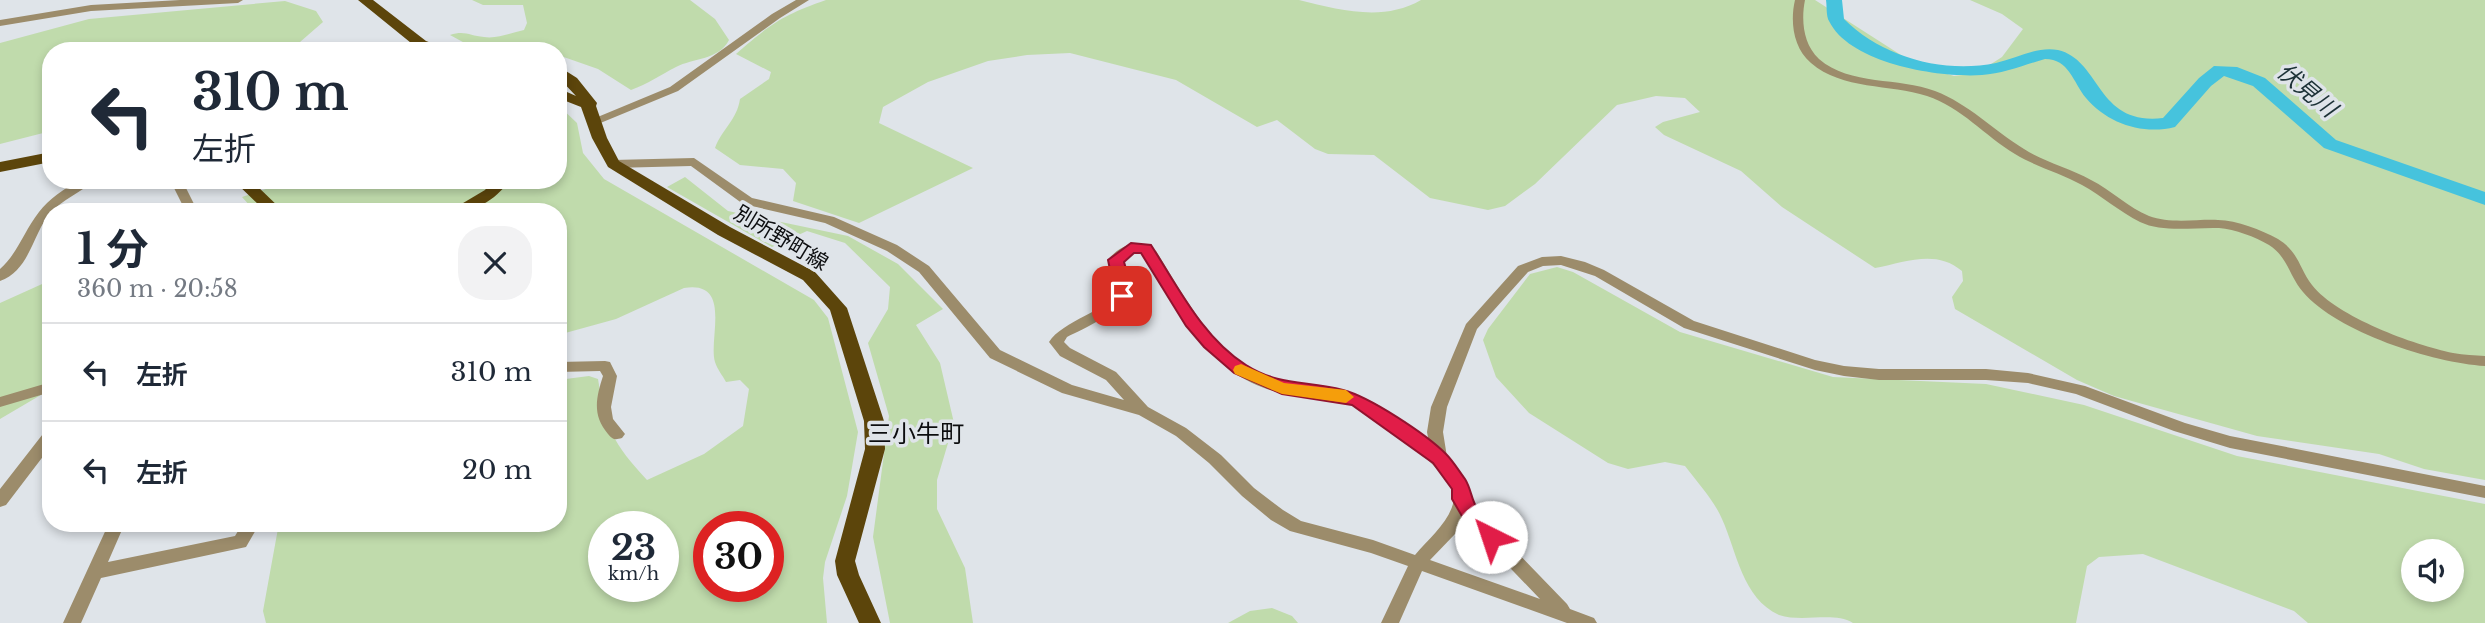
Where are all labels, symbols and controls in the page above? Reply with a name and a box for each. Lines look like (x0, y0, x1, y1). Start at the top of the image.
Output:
water label: 伏見川 (2272, 57, 2345, 125)
text: 310 m (192, 62, 349, 123)
icon: left (77, 70, 168, 161)
text: 左折 (192, 129, 256, 169)
street label: 別所野町線 (729, 200, 833, 276)
text: 1 分 (77, 223, 148, 275)
button: close (458, 226, 532, 300)
pin (1092, 266, 1152, 326)
text: 360 m · 20:58 (77, 275, 238, 303)
icon: arrive (1103, 277, 1141, 315)
icon: left (77, 353, 115, 391)
text: 310 m (450, 356, 532, 388)
text: 左折 (136, 359, 188, 391)
district label: 三小牛町 (868, 419, 964, 448)
icon: left (77, 451, 115, 489)
text: 20 m (462, 454, 532, 486)
text: 左折 (136, 457, 188, 489)
position arrow (1454, 500, 1528, 574)
speed limit sign: 30 (693, 511, 784, 602)
text: 23 (611, 526, 656, 569)
map controls (2401, 539, 2464, 602)
button: sound (2401, 539, 2464, 602)
text: km/h (608, 563, 659, 585)

